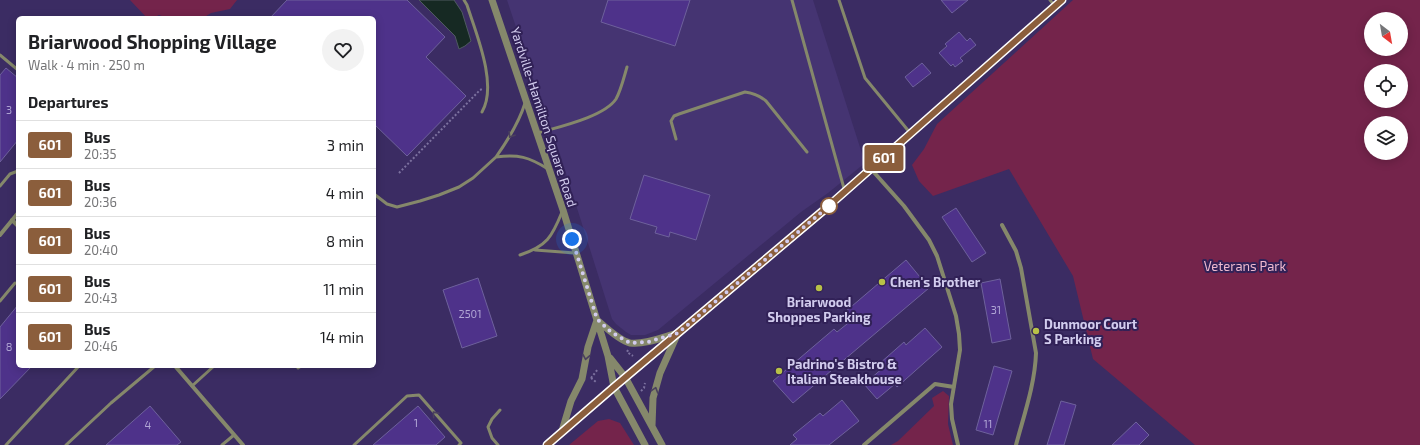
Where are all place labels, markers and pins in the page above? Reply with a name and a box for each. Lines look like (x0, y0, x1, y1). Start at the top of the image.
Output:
unlabelled marker (820, 197, 838, 215)
place label: Chen's Brother (890, 274, 981, 290)
marker: Chen's Brother (877, 277, 887, 287)
marker: Briarwood Shoppes Parking (814, 283, 824, 293)
place label: Briarwood Shoppes Parking (768, 294, 871, 325)
place label: Dunmoor Court S Parking (1044, 316, 1138, 347)
marker: Dunmoor Court S Parking (1031, 326, 1041, 336)
place label: Padrino's Bistro & Italian Steakhouse (787, 356, 902, 387)
marker: Padrino's Bistro & Italian Steakhouse (774, 366, 784, 376)

